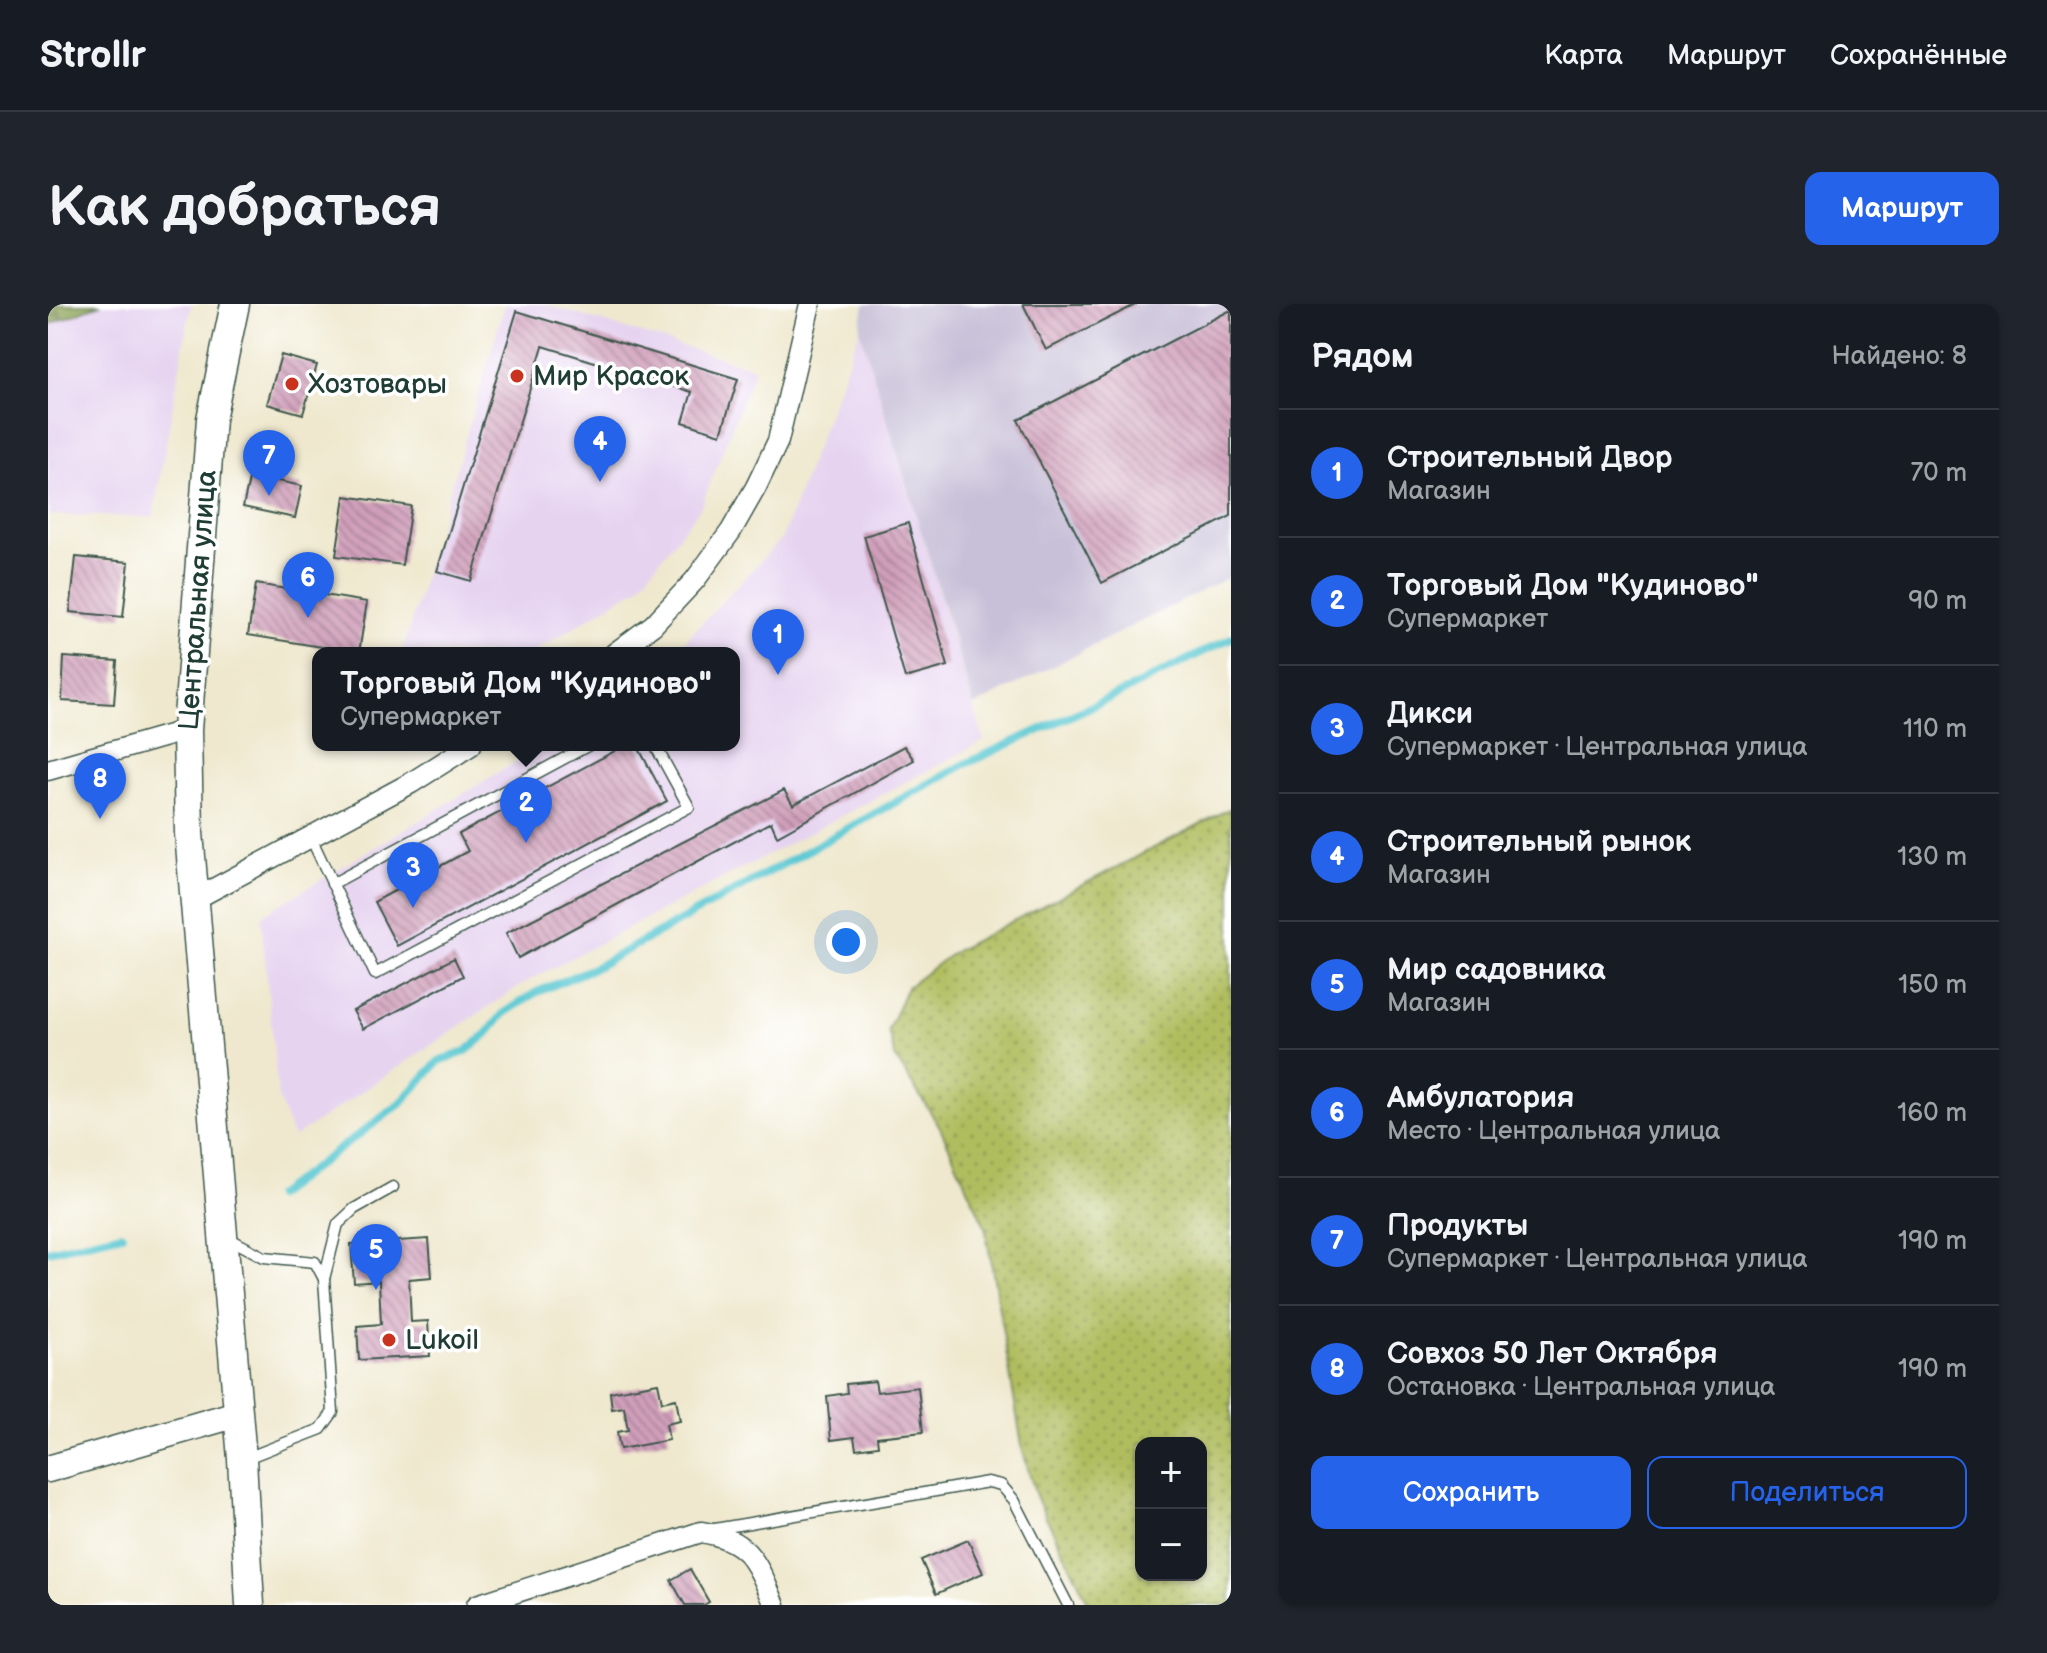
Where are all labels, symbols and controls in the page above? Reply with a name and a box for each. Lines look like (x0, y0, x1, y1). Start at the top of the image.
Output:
text: Strollr (40, 33, 146, 78)
text: Карта (1544, 39, 1623, 72)
text: Маршрут (1667, 39, 1786, 72)
text: Сохранённые (1830, 39, 2007, 72)
button: Маршрут (1805, 172, 1999, 245)
text: Как добраться (48, 175, 441, 242)
text: Рядом (1311, 336, 1413, 377)
text: Найдено: 8 (1831, 341, 1967, 372)
place label: Мир Красок (533, 360, 689, 393)
marker: Мир Красок (508, 367, 526, 385)
place label: Хозтовары (308, 368, 447, 401)
marker: Хозтовары (283, 375, 301, 393)
pin: 4 (574, 416, 626, 482)
pin: 7 (243, 430, 295, 496)
text: Строительный Двор (1387, 440, 1673, 476)
text: 1 (1332, 458, 1342, 489)
text: 70 m (1910, 458, 1967, 489)
street label: Центральная улица (172, 468, 224, 731)
text: Магазин (1387, 476, 1491, 507)
pin: 6 (282, 552, 334, 618)
text: Торговый Дом "Кудиново" (1387, 568, 1759, 604)
text: 2 (1329, 586, 1345, 617)
text: 90 m (1908, 586, 1967, 617)
text: Супермаркет (1387, 604, 1548, 635)
pin: 1 (752, 609, 804, 675)
popup (312, 647, 740, 751)
text: Торговый Дом "Кудиново" (340, 666, 712, 702)
text: Дикси (1387, 696, 1473, 732)
text: Супермаркет (340, 702, 502, 733)
text: 3 (1329, 714, 1345, 745)
text: 110 m (1903, 714, 1967, 745)
text: Супермаркет · Центральная улица (1387, 732, 1808, 763)
pin: 8 (74, 753, 126, 819)
pin: 2 (500, 777, 552, 843)
text: Строительный рынок (1387, 824, 1691, 860)
pin: 3 (387, 842, 439, 908)
text: 4 (1329, 842, 1345, 873)
text: 130 m (1897, 842, 1967, 873)
text: Магазин (1387, 860, 1491, 891)
your location (826, 922, 866, 962)
text: Мир садовника (1387, 952, 1605, 988)
text: 5 (1329, 970, 1345, 1001)
text: 150 m (1898, 970, 1967, 1001)
text: Магазин (1387, 988, 1491, 1019)
text: Амбулатория (1387, 1080, 1574, 1116)
text: 6 (1329, 1098, 1345, 1129)
text: 160 m (1897, 1098, 1967, 1129)
text: Место · Центральная улица (1387, 1116, 1720, 1147)
text: Продукты (1387, 1208, 1528, 1244)
pin: 5 (350, 1224, 402, 1290)
text: 7 (1330, 1226, 1344, 1257)
text: 190 m (1898, 1226, 1967, 1257)
text: Супермаркет · Центральная улица (1387, 1244, 1808, 1275)
place label: Lukoil (405, 1324, 479, 1357)
marker: Lukoil (380, 1331, 398, 1349)
text: Совхоз 50 Лет Октября (1387, 1336, 1717, 1372)
text: 8 (1329, 1354, 1345, 1385)
text: 190 m (1898, 1354, 1967, 1385)
text: Остановка · Центральная улица (1387, 1372, 1775, 1403)
map controls (1135, 1437, 1207, 1581)
button: + (1135, 1437, 1207, 1509)
button: Сохранить (1311, 1456, 1631, 1529)
button: Поделиться (1647, 1456, 1967, 1529)
button: − (1135, 1509, 1207, 1581)

